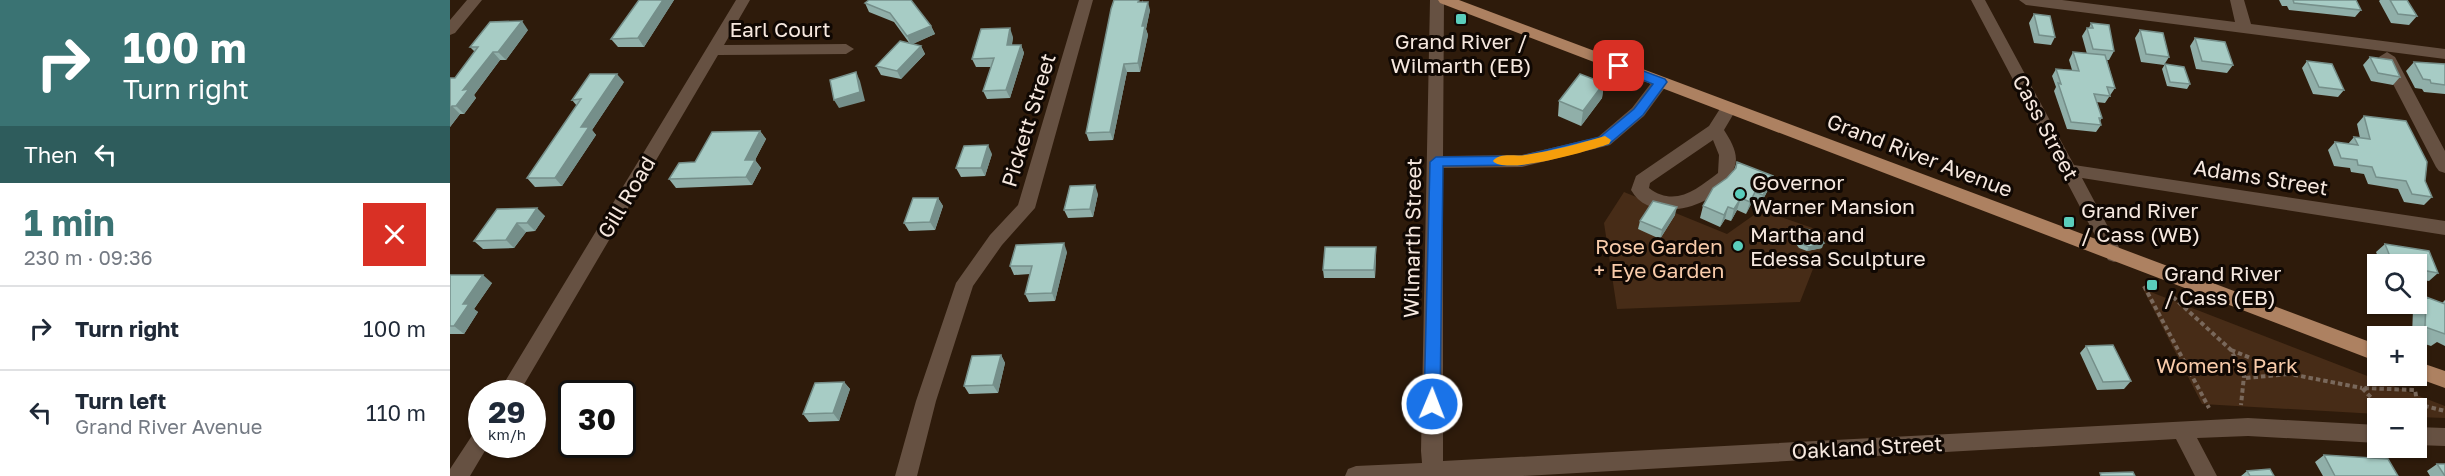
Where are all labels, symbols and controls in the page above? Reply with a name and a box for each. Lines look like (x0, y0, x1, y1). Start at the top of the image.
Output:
marker: Grand River / Wilmarth (EB) (1454, 12, 1468, 26)
street label: Earl Court (729, 16, 831, 42)
text: 100 m (123, 22, 246, 72)
icon: right (24, 24, 102, 102)
place label: Grand River / Wilmarth (EB) (1391, 28, 1531, 78)
pin (1593, 40, 1644, 91)
icon: arrive (1602, 49, 1635, 82)
street label: Pickett Street (995, 50, 1061, 190)
street label: Cass Street (2007, 70, 2085, 184)
text: Turn right (123, 73, 249, 105)
street label: Grand River Avenue (1824, 108, 2016, 202)
icon: left (89, 138, 122, 171)
text: Then (24, 141, 77, 168)
street label: Gill Road (592, 151, 660, 243)
street label: Adams Street (2192, 154, 2330, 200)
street label: Wilmarth Street (1398, 158, 1426, 318)
place label: Governor Warner Mansion (1752, 169, 1915, 219)
marker: Governor Warner Mansion (1733, 187, 1747, 201)
place label: Grand River / Cass (WB) (2081, 197, 2200, 247)
text: 1 min (24, 201, 115, 244)
button: close (363, 203, 426, 266)
marker: Grand River / Cass (WB) (2062, 215, 2076, 229)
place label: Martha and Edessa Sculpture (1750, 221, 1926, 271)
park label: Rose Garden + Eye Garden (1594, 233, 1724, 283)
marker: Martha and Edessa Sculpture (1731, 239, 1745, 253)
text: 230 m · 09:36 (24, 245, 153, 269)
map controls (2367, 254, 2427, 458)
button: search (2367, 254, 2427, 314)
place label: Grand River / Cass (EB) (2164, 260, 2281, 310)
marker: Grand River / Cass (EB) (2145, 278, 2159, 292)
icon: right (24, 312, 57, 345)
text: Turn right (75, 315, 179, 342)
text: 100 m (363, 315, 426, 342)
button: + (2367, 326, 2427, 386)
park label: Women's Park (2156, 352, 2298, 378)
position arrow (1400, 372, 1464, 436)
speed limit sign: 30 (558, 380, 636, 458)
text: Turn left (75, 387, 166, 414)
text: 29 (488, 394, 526, 430)
icon: left (24, 396, 57, 429)
button: − (2367, 398, 2427, 458)
text: 110 m (366, 399, 426, 426)
text: Grand River Avenue (75, 414, 262, 438)
text: km/h (488, 425, 526, 443)
street label: Oakland Street (1791, 430, 1943, 464)

